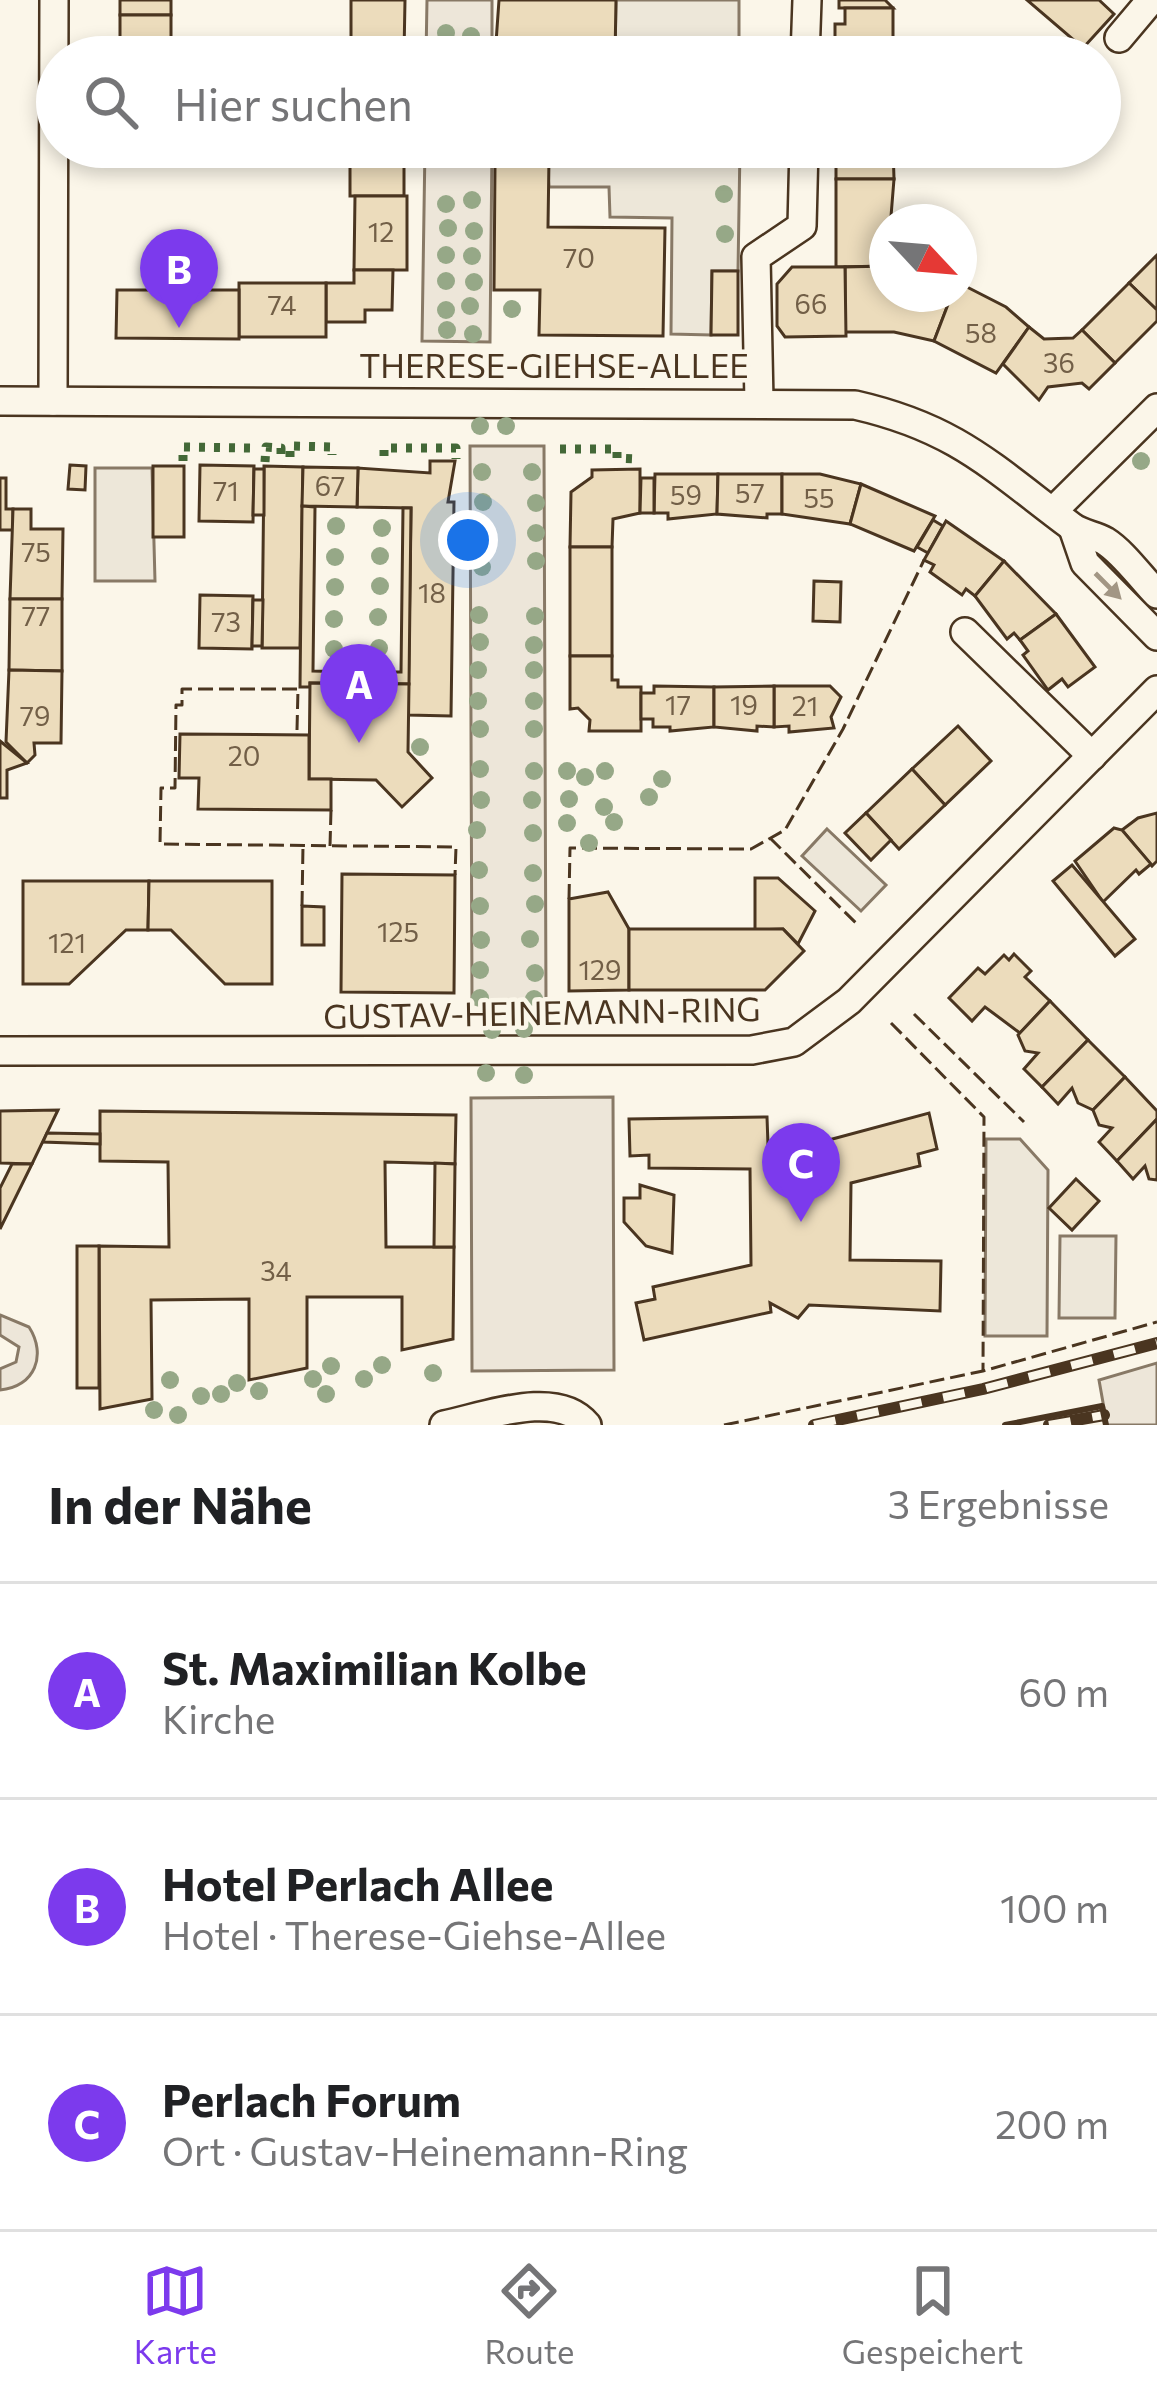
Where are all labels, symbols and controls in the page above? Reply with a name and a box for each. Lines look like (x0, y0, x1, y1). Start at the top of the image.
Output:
search box (36, 36, 1121, 168)
icon: search (78, 69, 144, 135)
text: Hier suchen (174, 75, 413, 130)
north arrow (869, 204, 977, 312)
house number: 12 (368, 215, 394, 248)
pin: B (140, 229, 218, 328)
house number: 70 (563, 241, 595, 274)
house number: 66 (795, 287, 827, 320)
house number: 74 (268, 288, 296, 321)
house number: 58 (965, 316, 997, 349)
street label: THERESE-GIEHSE-ALLEE (359, 344, 749, 385)
house number: 36 (1043, 346, 1075, 379)
house number: 67 (315, 469, 345, 502)
house number: 71 (213, 474, 239, 507)
house number: 57 (735, 476, 765, 509)
house number: 59 (670, 478, 702, 511)
house number: 55 (803, 481, 835, 514)
your location (438, 510, 498, 570)
house number: 75 (21, 535, 51, 568)
one-way arrow (1094, 572, 1122, 600)
house number: 18 (418, 576, 446, 609)
house number: 77 (22, 599, 50, 632)
house number: 73 (211, 605, 241, 638)
pin: A (320, 644, 398, 743)
house number: 17 (665, 688, 691, 721)
house number: 19 (730, 688, 758, 721)
house number: 21 (792, 689, 818, 722)
house number: 79 (20, 699, 50, 732)
house number: 20 (228, 739, 260, 772)
house number: 125 (377, 915, 419, 948)
house number: 121 (48, 926, 86, 959)
house number: 129 (579, 953, 621, 986)
street label: GUSTAV-HEINEMANN-RING (323, 987, 761, 1036)
pin: C (762, 1123, 840, 1222)
house number: 34 (260, 1254, 292, 1287)
text: In der Nähe (48, 1472, 312, 1535)
text: 3 Ergebnisse (888, 1479, 1109, 1527)
text: St. Maximilian Kolbe (162, 1639, 587, 1694)
text: A (73, 1667, 101, 1715)
text: 60 m (1018, 1667, 1109, 1715)
text: Kirche (162, 1694, 275, 1742)
text: Hotel Perlach Allee (162, 1855, 553, 1910)
text: B (74, 1883, 100, 1931)
text: 100 m (1000, 1883, 1109, 1931)
text: Hotel · Therese-Giehse-Allee (162, 1910, 666, 1958)
text: Perlach Forum (162, 2071, 461, 2126)
text: C (74, 2099, 100, 2147)
text: 200 m (995, 2099, 1109, 2147)
text: Ort · Gustav-Heinemann-Ring (162, 2126, 688, 2174)
tab: Karte (134, 2258, 217, 2371)
tab: Route (485, 2258, 574, 2371)
tab: Gespeichert (842, 2258, 1023, 2371)

